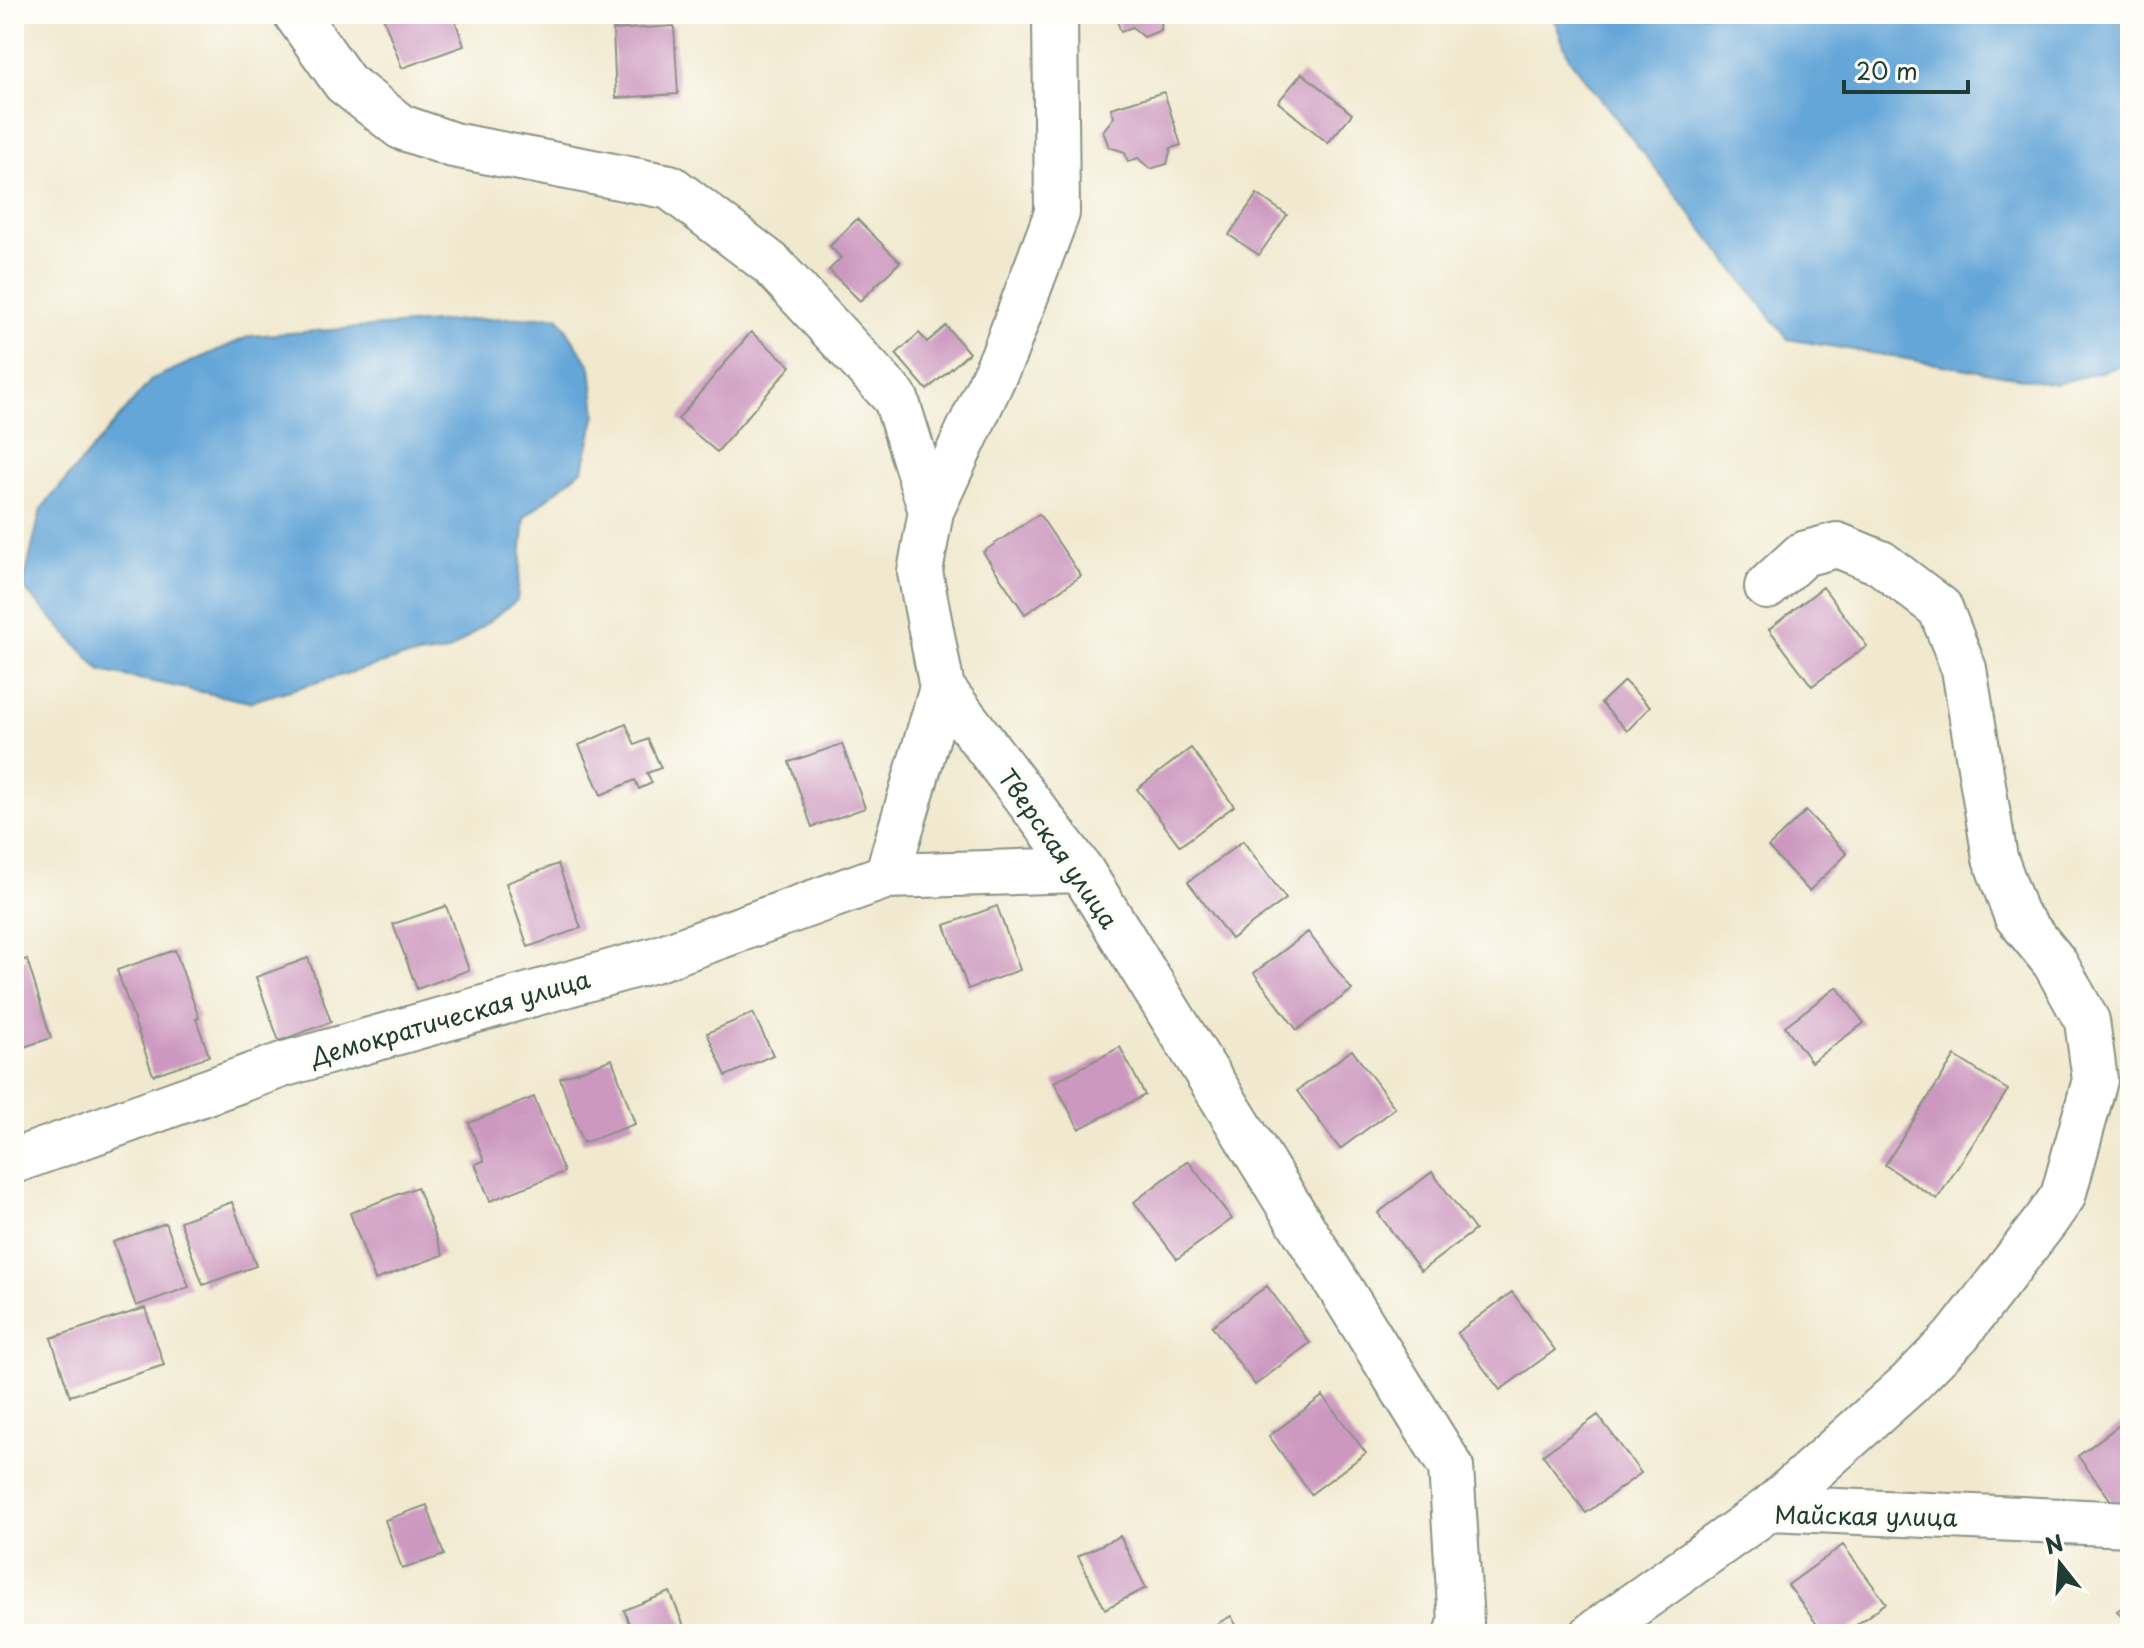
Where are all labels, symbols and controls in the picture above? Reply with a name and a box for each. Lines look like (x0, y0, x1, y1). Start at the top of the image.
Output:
scale bar (1844, 44, 1968, 94)
text: 20 m (1856, 52, 1918, 88)
street label: Тверская улица (990, 761, 1128, 935)
street label: Демократическая улица (305, 960, 594, 1074)
street label: Майская улица (1774, 1495, 1958, 1535)
north arrow (2020, 1524, 2100, 1604)
text: N (2041, 1525, 2067, 1562)

